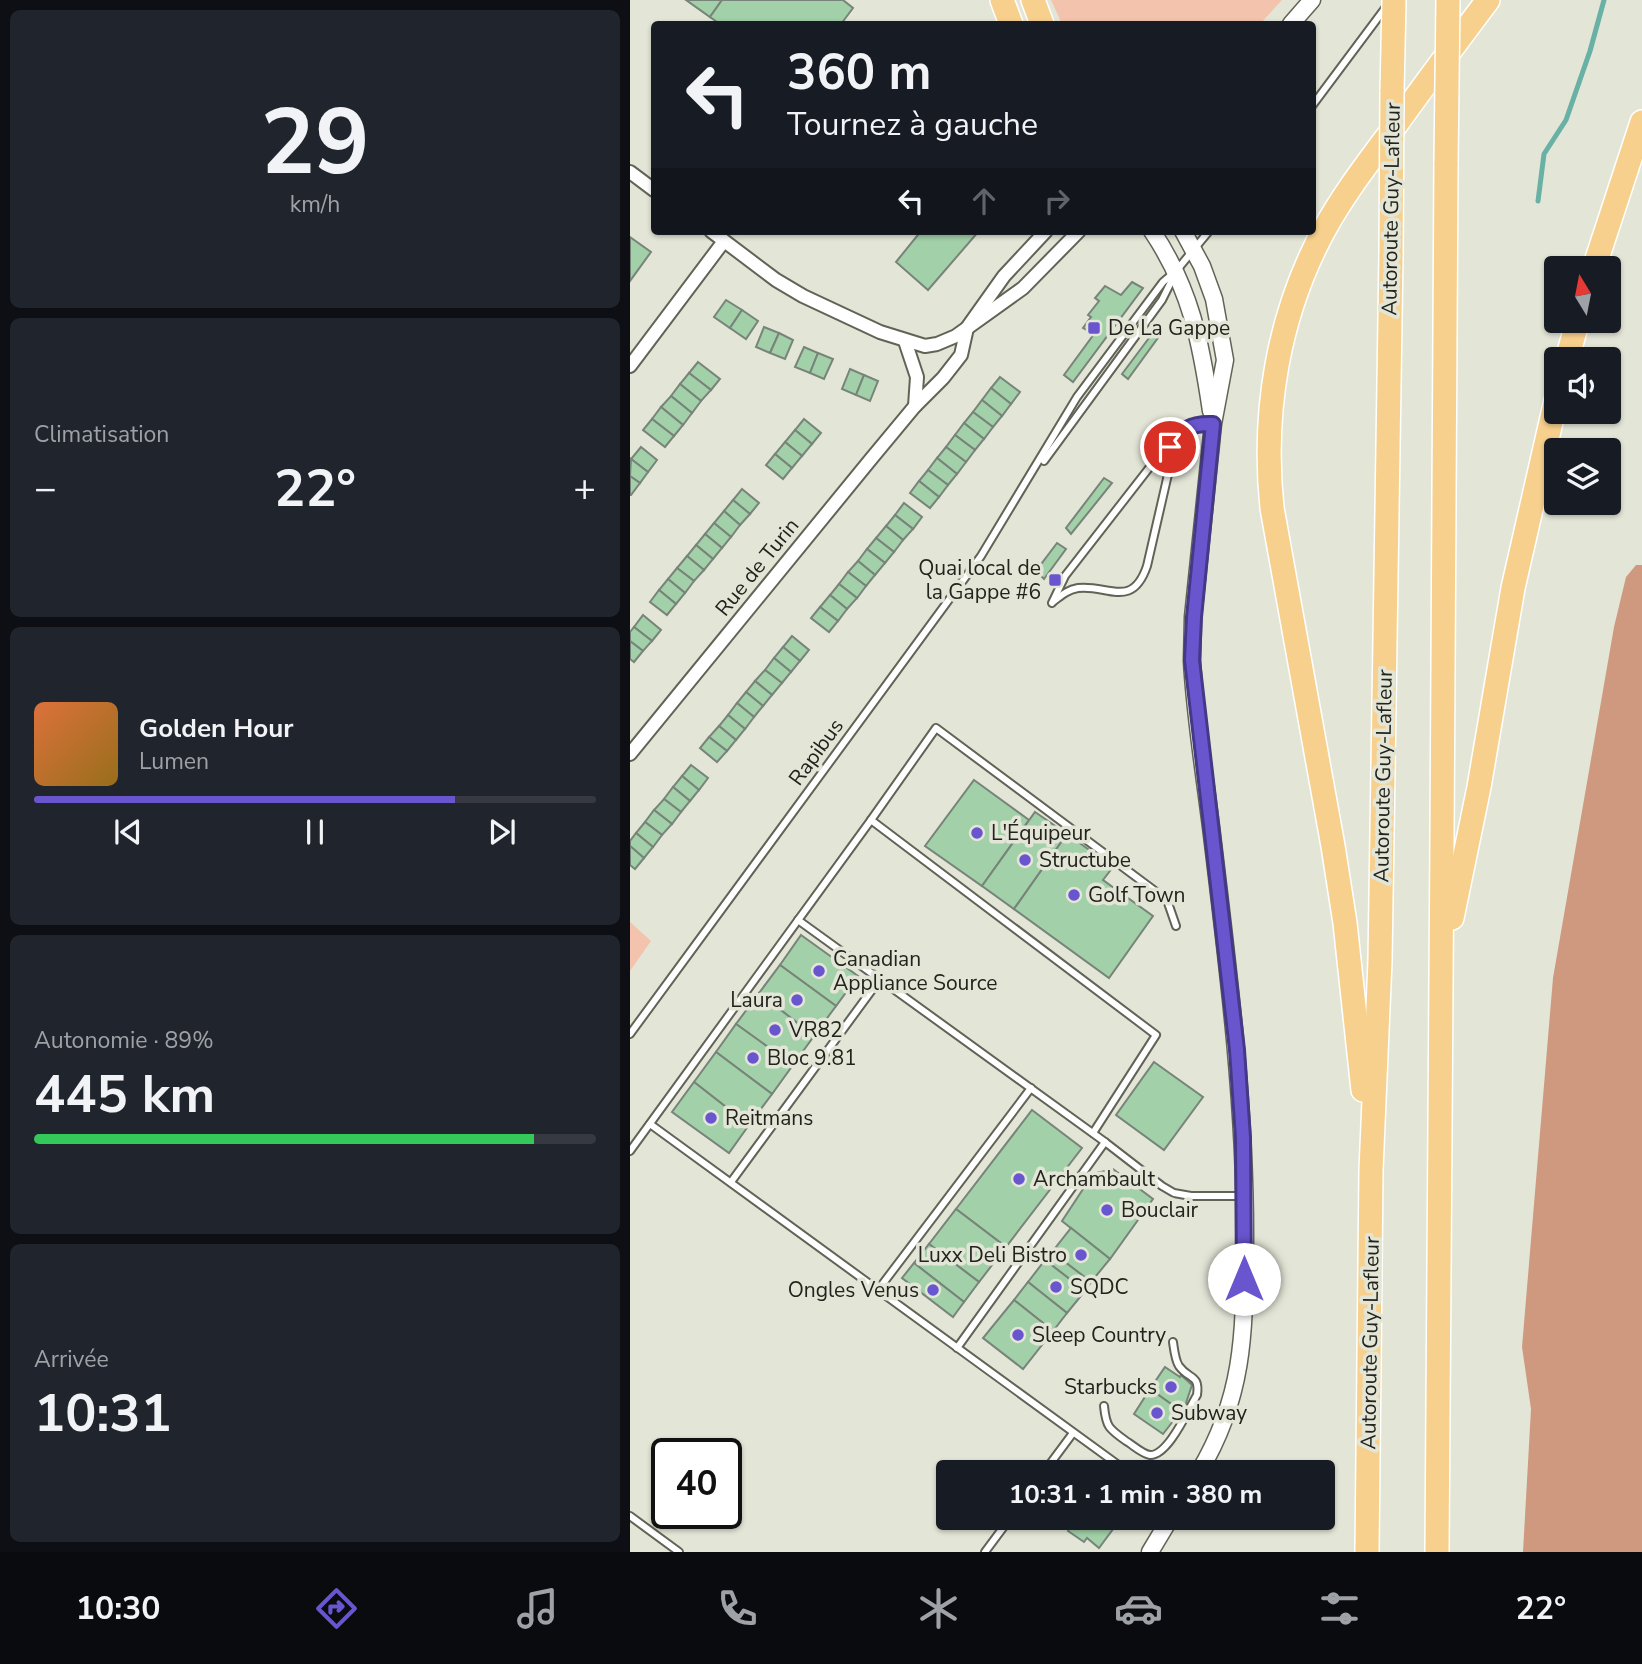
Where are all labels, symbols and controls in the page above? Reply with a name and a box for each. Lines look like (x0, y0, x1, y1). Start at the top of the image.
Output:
text: 360 m (787, 39, 931, 106)
icon: left (672, 49, 763, 140)
text: 29 (260, 81, 370, 205)
street label: Autoroute Guy-Lafleur (1375, 102, 1407, 316)
text: Tournez à gauche (787, 103, 1038, 146)
icon: left (892, 182, 930, 220)
icon: ahead (965, 182, 1003, 220)
icon: right (1038, 182, 1076, 220)
text: km/h (290, 189, 340, 220)
north arrow (1544, 256, 1620, 332)
map controls (1544, 256, 1621, 515)
place label: De La Gappe (1108, 314, 1230, 342)
marker: De La Gappe (1086, 320, 1102, 336)
button: sound (1544, 347, 1621, 424)
pin (1140, 417, 1200, 477)
text: Climatisation (34, 419, 169, 450)
icon: arrive (1151, 428, 1189, 466)
button: layers (1544, 438, 1621, 515)
text: 22° (274, 453, 356, 524)
text: − (34, 463, 57, 514)
text: + (573, 463, 596, 514)
street label: Rue de Turin (709, 512, 805, 622)
place label: Quai local de la Gappe #6 (918, 554, 1041, 606)
marker: Quai local de la Gappe #6 (1047, 572, 1063, 588)
street label: Autoroute Guy-Lafleur (1367, 669, 1399, 883)
text: Golden Hour (139, 711, 294, 746)
street label: Rapibus (782, 713, 850, 791)
text: Lumen (139, 746, 209, 777)
icon: previous (109, 813, 147, 851)
icon: pause (296, 813, 334, 851)
icon: next (483, 813, 521, 851)
place label: L'Équipeur (991, 819, 1091, 847)
marker: L'Équipeur (969, 825, 985, 841)
place label: Structube (1039, 846, 1131, 874)
marker: Structube (1017, 852, 1033, 868)
place label: Golf Town (1088, 881, 1186, 909)
marker: Golf Town (1066, 887, 1082, 903)
place label: Canadian Appliance Source (833, 945, 997, 997)
marker: Canadian Appliance Source (811, 963, 827, 979)
place label: Laura (730, 986, 783, 1014)
marker: Laura (789, 992, 805, 1008)
place label: VR82 (788, 1016, 843, 1044)
marker: VR82 (767, 1022, 783, 1038)
text: Autonomie · 89% (34, 1025, 214, 1056)
place label: Bloc 9.81 (767, 1044, 857, 1072)
marker: Bloc 9.81 (745, 1050, 761, 1066)
text: 445 km (34, 1059, 215, 1130)
place label: Reitmans (725, 1104, 813, 1132)
marker: Reitmans (703, 1110, 719, 1126)
place label: Archambault (1033, 1165, 1156, 1193)
marker: Archambault (1011, 1171, 1027, 1187)
place label: Bouclair (1121, 1196, 1199, 1224)
marker: Bouclair (1099, 1202, 1115, 1218)
street label: Autoroute Guy-Lafleur (1354, 1236, 1386, 1450)
place label: Luxx Deli Bistro (918, 1241, 1067, 1269)
position arrow (1207, 1242, 1281, 1316)
marker: Luxx Deli Bistro (1073, 1247, 1089, 1263)
place label: SQDC (1070, 1273, 1129, 1301)
place label: Ongles Venus (788, 1276, 919, 1304)
marker: SQDC (1048, 1279, 1064, 1295)
marker: Ongles Venus (925, 1282, 941, 1298)
place label: Sleep Country (1032, 1321, 1166, 1349)
marker: Sleep Country (1010, 1327, 1026, 1343)
text: Arrivée (34, 1344, 109, 1375)
place label: Starbucks (1064, 1373, 1157, 1401)
text: 10:31 (34, 1378, 172, 1449)
marker: Starbucks (1163, 1379, 1179, 1395)
place label: Subway (1171, 1399, 1247, 1427)
marker: Subway (1149, 1405, 1165, 1421)
speed limit sign: 40 (651, 1438, 742, 1529)
text: 10:31 · 1 min · 380 m (1009, 1477, 1262, 1512)
icon: directions (312, 1584, 361, 1633)
icon: music (513, 1584, 562, 1633)
icon: phone (713, 1584, 762, 1633)
icon: climate (914, 1584, 963, 1633)
icon: car (1114, 1584, 1163, 1633)
icon: filters (1315, 1584, 1364, 1633)
text: 10:30 (76, 1587, 161, 1630)
text: 22° (1516, 1587, 1566, 1630)

